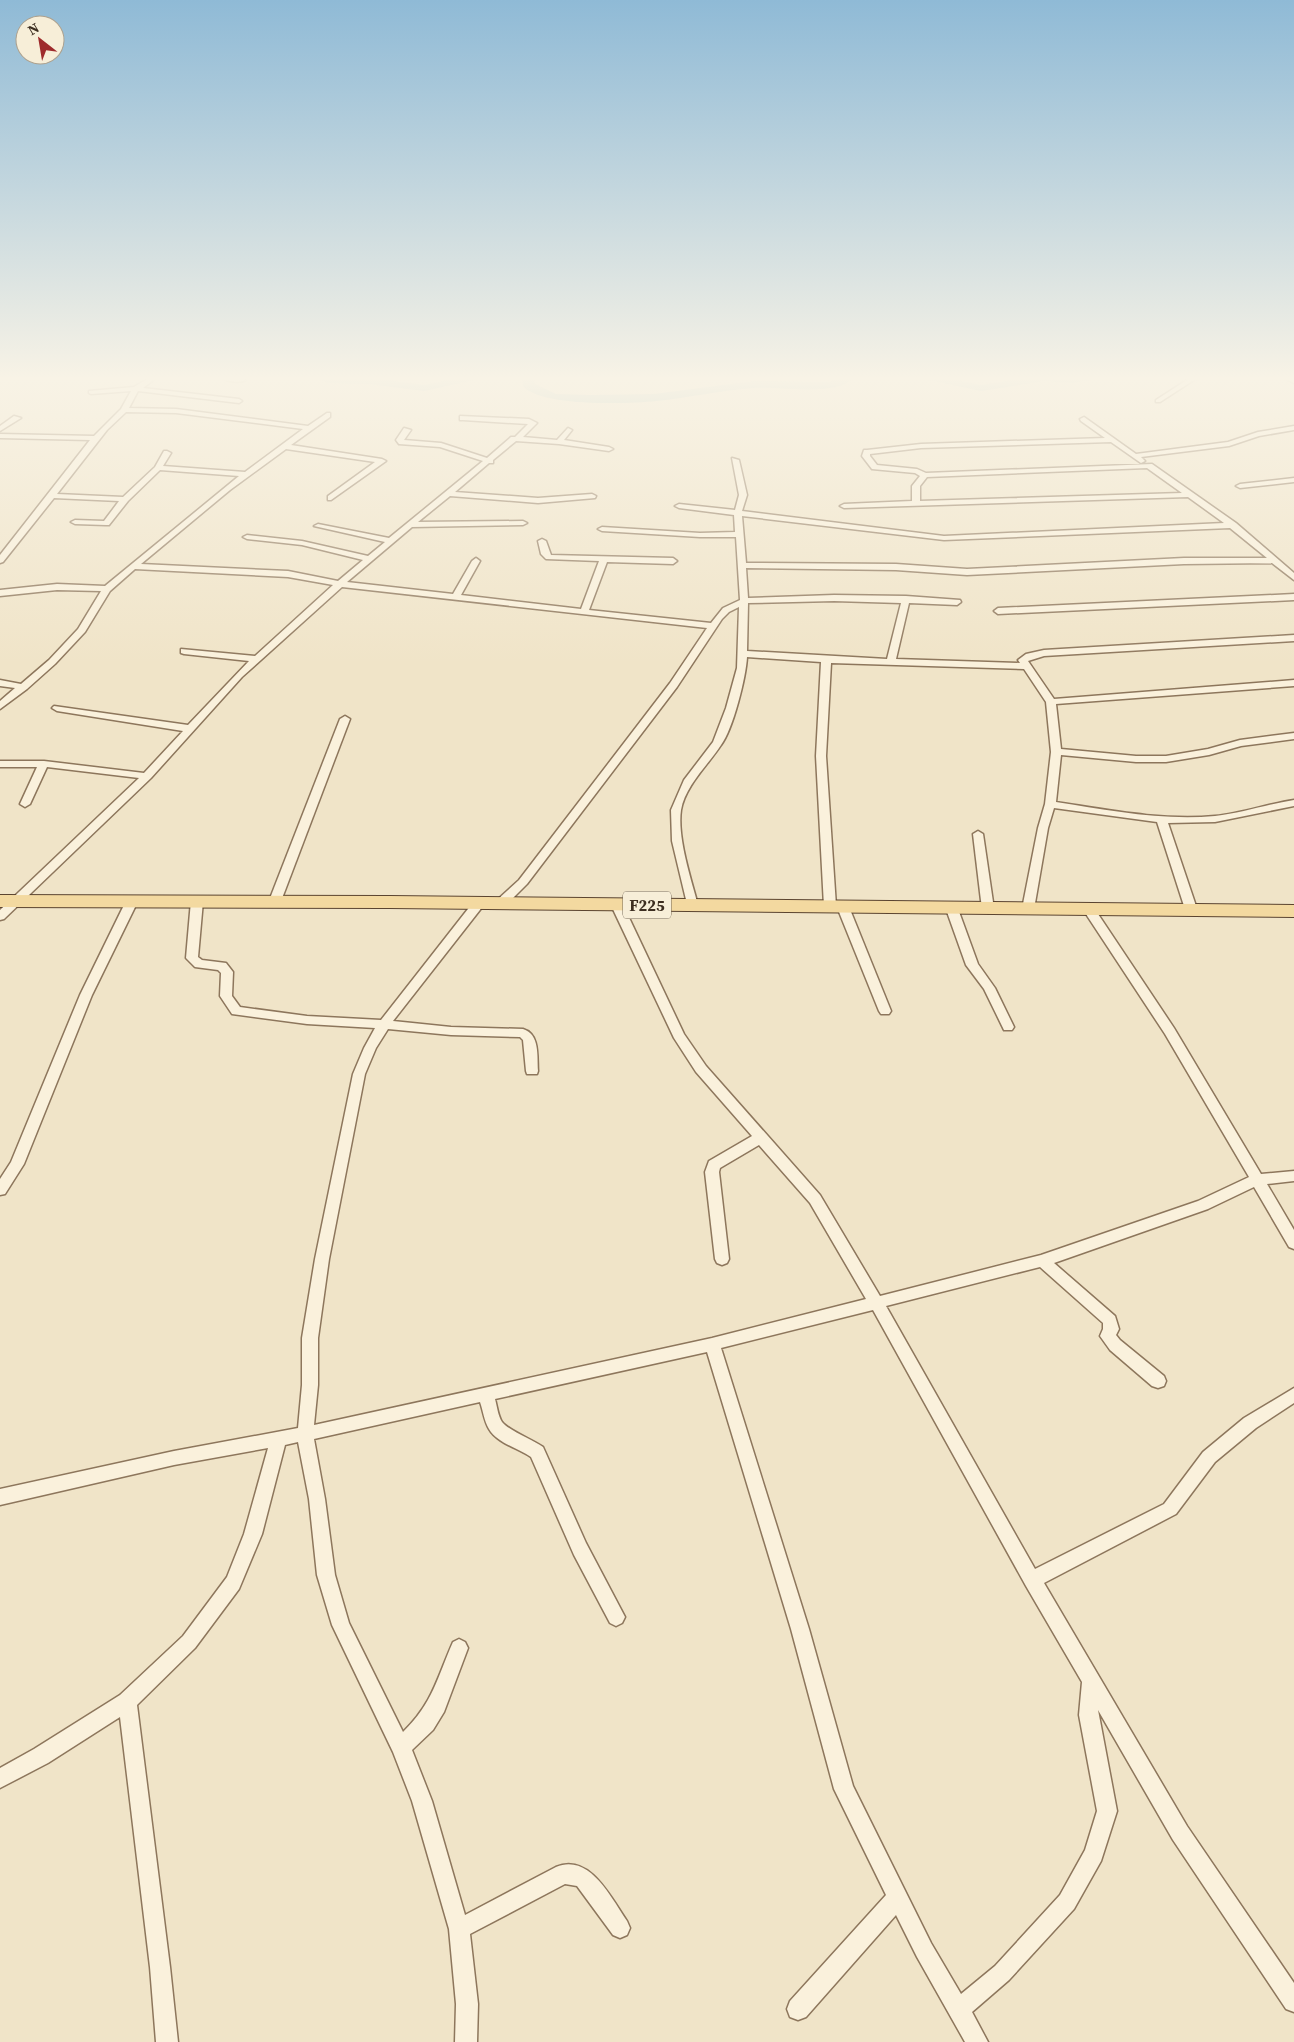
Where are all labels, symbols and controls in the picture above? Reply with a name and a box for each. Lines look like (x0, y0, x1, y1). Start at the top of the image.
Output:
north arrow (15, 15, 65, 65)
text: N (24, 18, 43, 40)
road number: F225 (623, 892, 671, 918)

